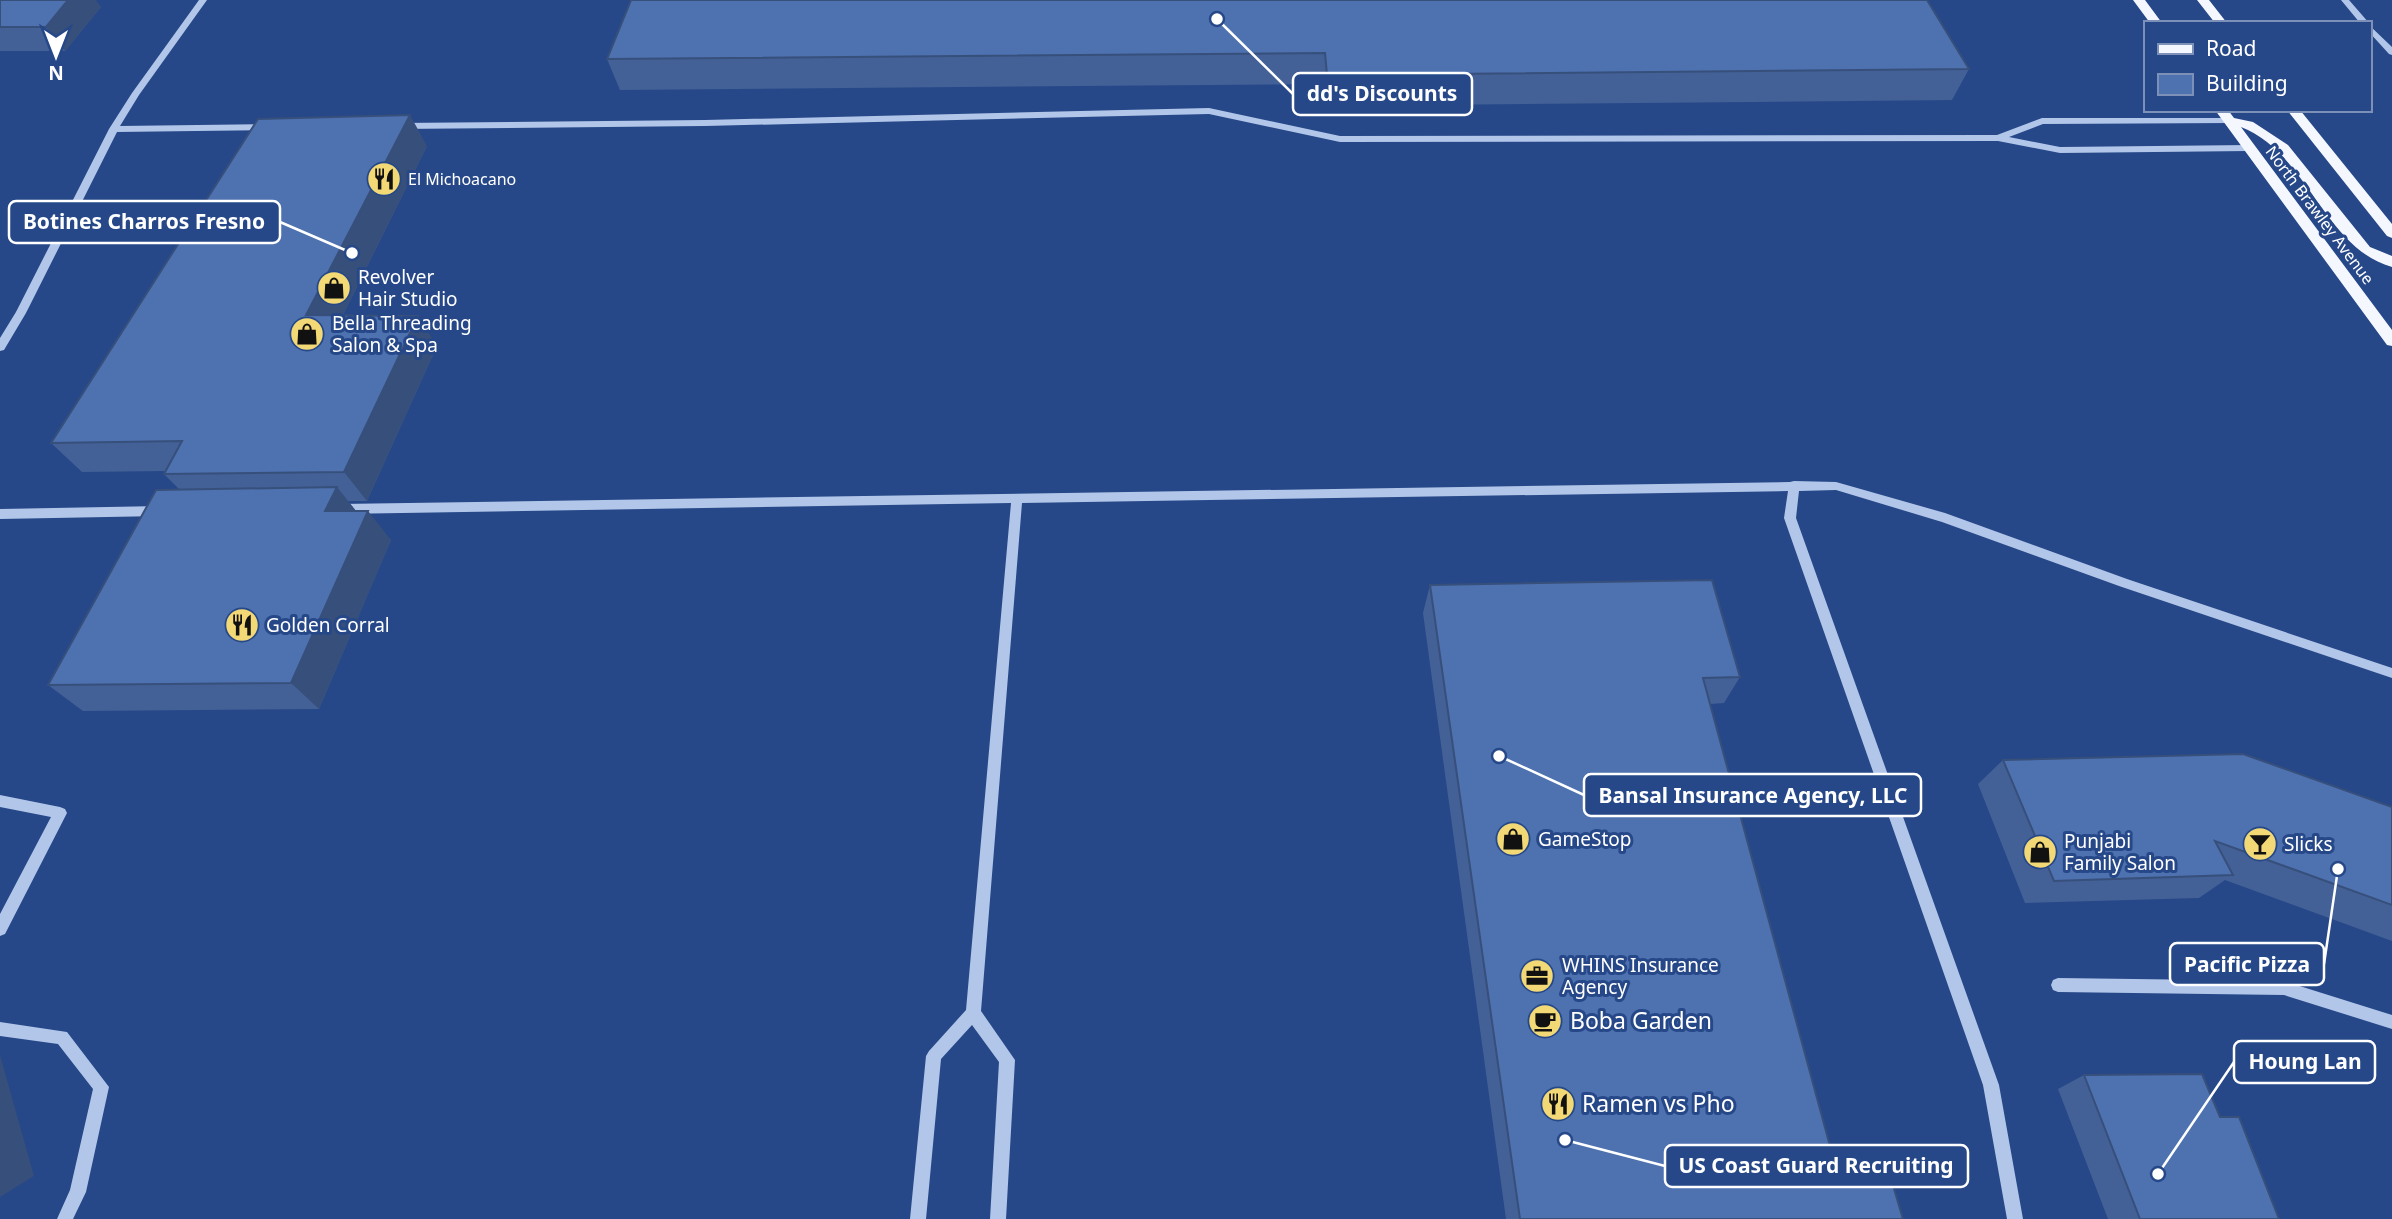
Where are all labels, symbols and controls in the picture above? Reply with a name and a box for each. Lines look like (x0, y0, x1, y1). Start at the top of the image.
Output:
north arrow (21, 21, 91, 91)
legend (2144, 21, 2371, 112)
text: Road (2206, 34, 2256, 62)
text: N (48, 60, 64, 86)
text: Building (2206, 69, 2288, 97)
callout: dd's Discounts (1293, 73, 1472, 115)
text: dd's Discounts (1307, 79, 1457, 107)
street label: North Brawley Avenue (2261, 141, 2379, 289)
restaurant icon: El Michoacano (365, 160, 403, 198)
place label: El Michoacano (408, 168, 516, 190)
callout: Botines Charros Fresno (9, 201, 280, 243)
text: Botines Charros Fresno (23, 207, 265, 235)
place label: Revolver Hair Studio (358, 264, 458, 312)
shop icon: Revolver Hair Studio (315, 269, 353, 307)
place label: Bella Threading Salon & Spa (332, 310, 472, 358)
shop icon: Bella Threading Salon & Spa (288, 315, 326, 353)
restaurant icon: Golden Corral (223, 606, 261, 644)
place label: Golden Corral (266, 612, 390, 638)
callout: Bansal Insurance Agency, LLC (1584, 774, 1921, 816)
text: Bansal Insurance Agency, LLC (1598, 781, 1908, 809)
shop icon: GameStop (1494, 820, 1532, 858)
bar icon: Slicks (2241, 825, 2279, 863)
place label: GameStop (1538, 826, 1631, 852)
place label: Punjabi Family Salon (2064, 828, 2176, 876)
place label: Slicks (2284, 831, 2333, 857)
shop icon: Punjabi Family Salon (2021, 833, 2059, 871)
callout: Pacific Pizza (2170, 943, 2324, 985)
text: Pacific Pizza (2184, 950, 2310, 978)
place label: WHINS Insurance Agency (1562, 952, 1719, 1000)
office icon: WHINS Insurance Agency (1518, 957, 1556, 995)
cafe icon: Boba Garden (1526, 1002, 1564, 1040)
place label: Boba Garden (1570, 1004, 1712, 1036)
callout: Houng Lan (2234, 1041, 2375, 1083)
text: Houng Lan (2248, 1047, 2362, 1075)
restaurant icon: Ramen vs Pho (1539, 1085, 1577, 1123)
place label: Ramen vs Pho (1582, 1087, 1735, 1119)
callout: US Coast Guard Recruiting (1665, 1145, 1968, 1187)
text: US Coast Guard Recruiting (1678, 1151, 1954, 1179)

